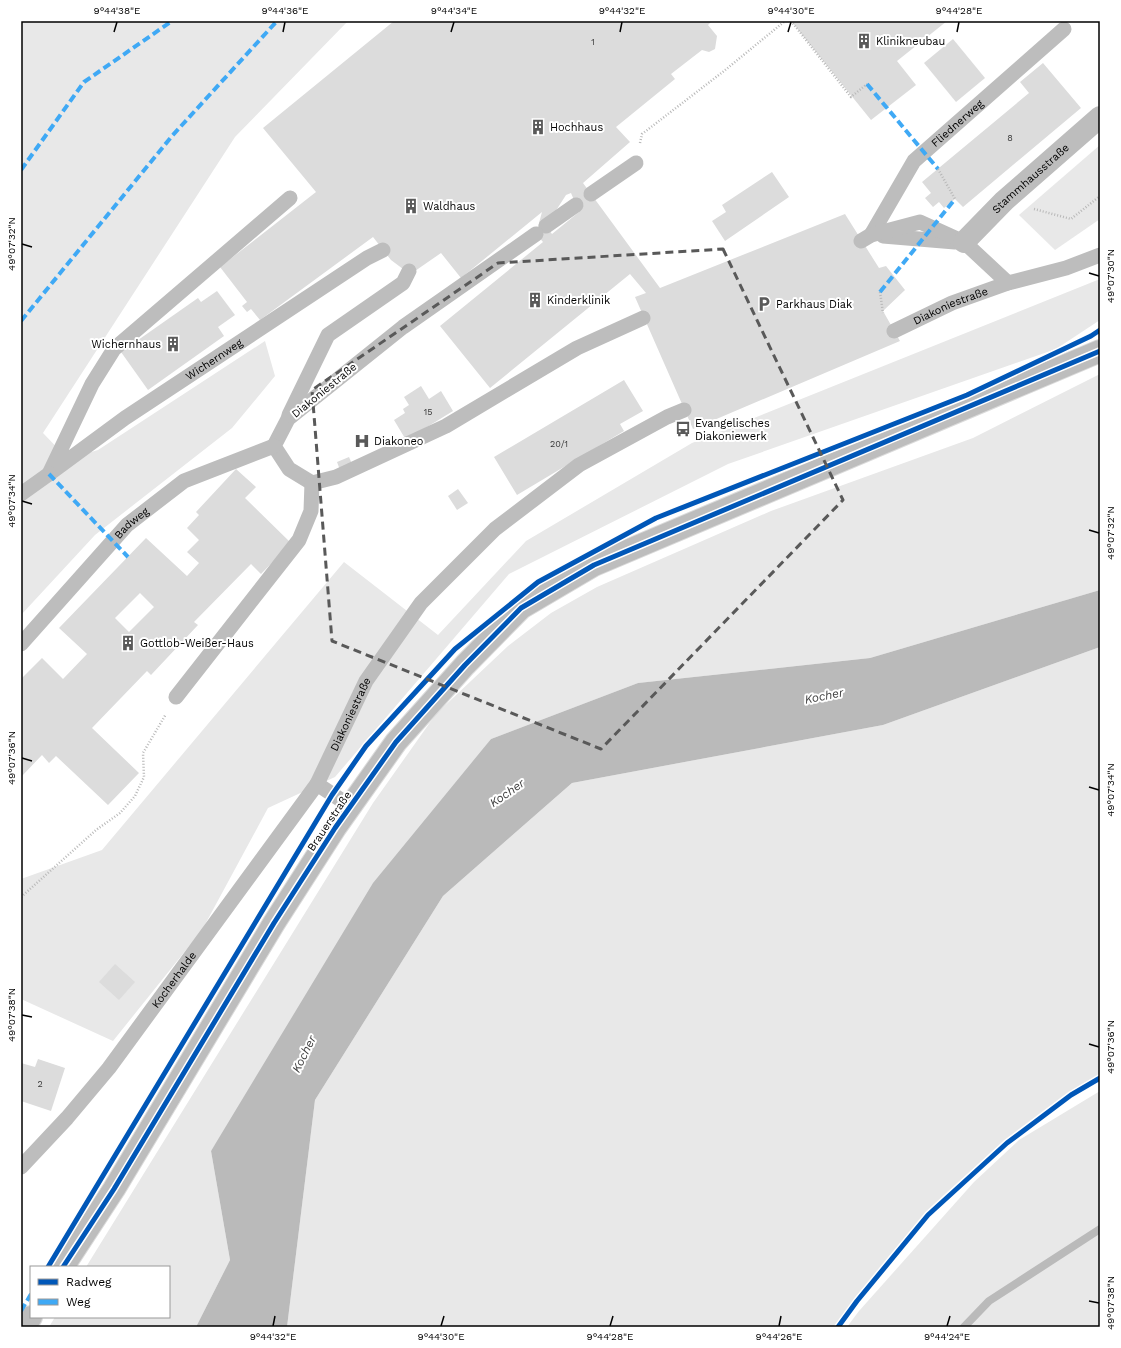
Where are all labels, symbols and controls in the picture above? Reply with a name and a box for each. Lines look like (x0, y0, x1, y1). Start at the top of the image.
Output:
text: 9°44'38"E (94, 5, 140, 16)
text: 9°44'36"E (262, 5, 308, 16)
text: 9°44'34"E (431, 5, 477, 16)
text: 9°44'32"E (599, 5, 645, 16)
text: 9°44'30"E (767, 5, 815, 16)
text: 9°44'28"E (936, 5, 982, 16)
building icon: Klinikneubau (855, 32, 873, 50)
place label: Klinikneubau (876, 35, 945, 48)
house number: 1 (591, 37, 595, 47)
street label: Fliednerweg (929, 97, 986, 150)
building icon: Hochhaus (529, 118, 547, 136)
place label: Hochhaus (550, 121, 603, 134)
house number: 8 (1007, 133, 1013, 143)
street label: Stammhausstraße (989, 141, 1072, 216)
building icon: Waldhaus (402, 197, 420, 215)
place label: Waldhaus (423, 200, 475, 213)
text: 49°07'32"N (6, 217, 17, 271)
text: 49°07'30"N (1105, 249, 1116, 303)
street label: Diakoniestraße (911, 285, 990, 328)
building icon: Kinderklinik (526, 291, 544, 309)
place label: Kinderklinik (547, 294, 610, 307)
parking icon: Parkhaus Diak (755, 295, 773, 313)
place label: Parkhaus Diak (776, 298, 852, 311)
building icon: Wichernhaus (164, 335, 182, 353)
street label: Wichernweg (183, 336, 245, 383)
place label: Wichernhaus (91, 338, 161, 351)
street label: Diakoniestraße (289, 360, 359, 421)
house number: 15 (424, 407, 432, 417)
place label: Evangelisches Diakoniewerk (695, 417, 770, 443)
bus stop icon: Evangelisches Diakoniewerk (674, 420, 692, 438)
hospital icon: Diakoneo (353, 432, 371, 450)
place label: Diakoneo (374, 435, 423, 448)
house number: 20/1 (550, 439, 568, 449)
text: 49°07'34"N (6, 474, 17, 528)
street label: Badweg (112, 505, 152, 542)
text: 49°07'32"N (1105, 506, 1116, 560)
building icon: Gottlob-Weißer-Haus (119, 634, 137, 652)
place label: Gottlob-Weißer-Haus (140, 637, 254, 650)
street label: Diakoniestraße (328, 675, 374, 753)
water label: Kocher (803, 685, 846, 707)
text: 49°07'36"N (6, 731, 17, 785)
text: 49°07'34"N (1105, 763, 1116, 817)
water label: Kocher (487, 775, 528, 810)
street label: Brauerstraße (305, 789, 354, 854)
street label: Kocherhalde (149, 949, 199, 1011)
text: 49°07'38"N (6, 988, 17, 1042)
text: 49°07'36"N (1105, 1020, 1116, 1074)
water label: Kocher (289, 1032, 320, 1075)
house number: 2 (37, 1079, 43, 1089)
legend (30, 1266, 170, 1318)
text: Radweg (66, 1275, 112, 1289)
text: 49°07'38"N (1105, 1276, 1116, 1330)
text: Weg (66, 1295, 91, 1309)
text: 9°44'32"E (250, 1331, 296, 1342)
text: 9°44'30"E (417, 1331, 465, 1342)
text: 9°44'28"E (587, 1331, 633, 1342)
text: 9°44'26"E (756, 1331, 802, 1342)
text: 9°44'24"E (924, 1331, 970, 1342)

